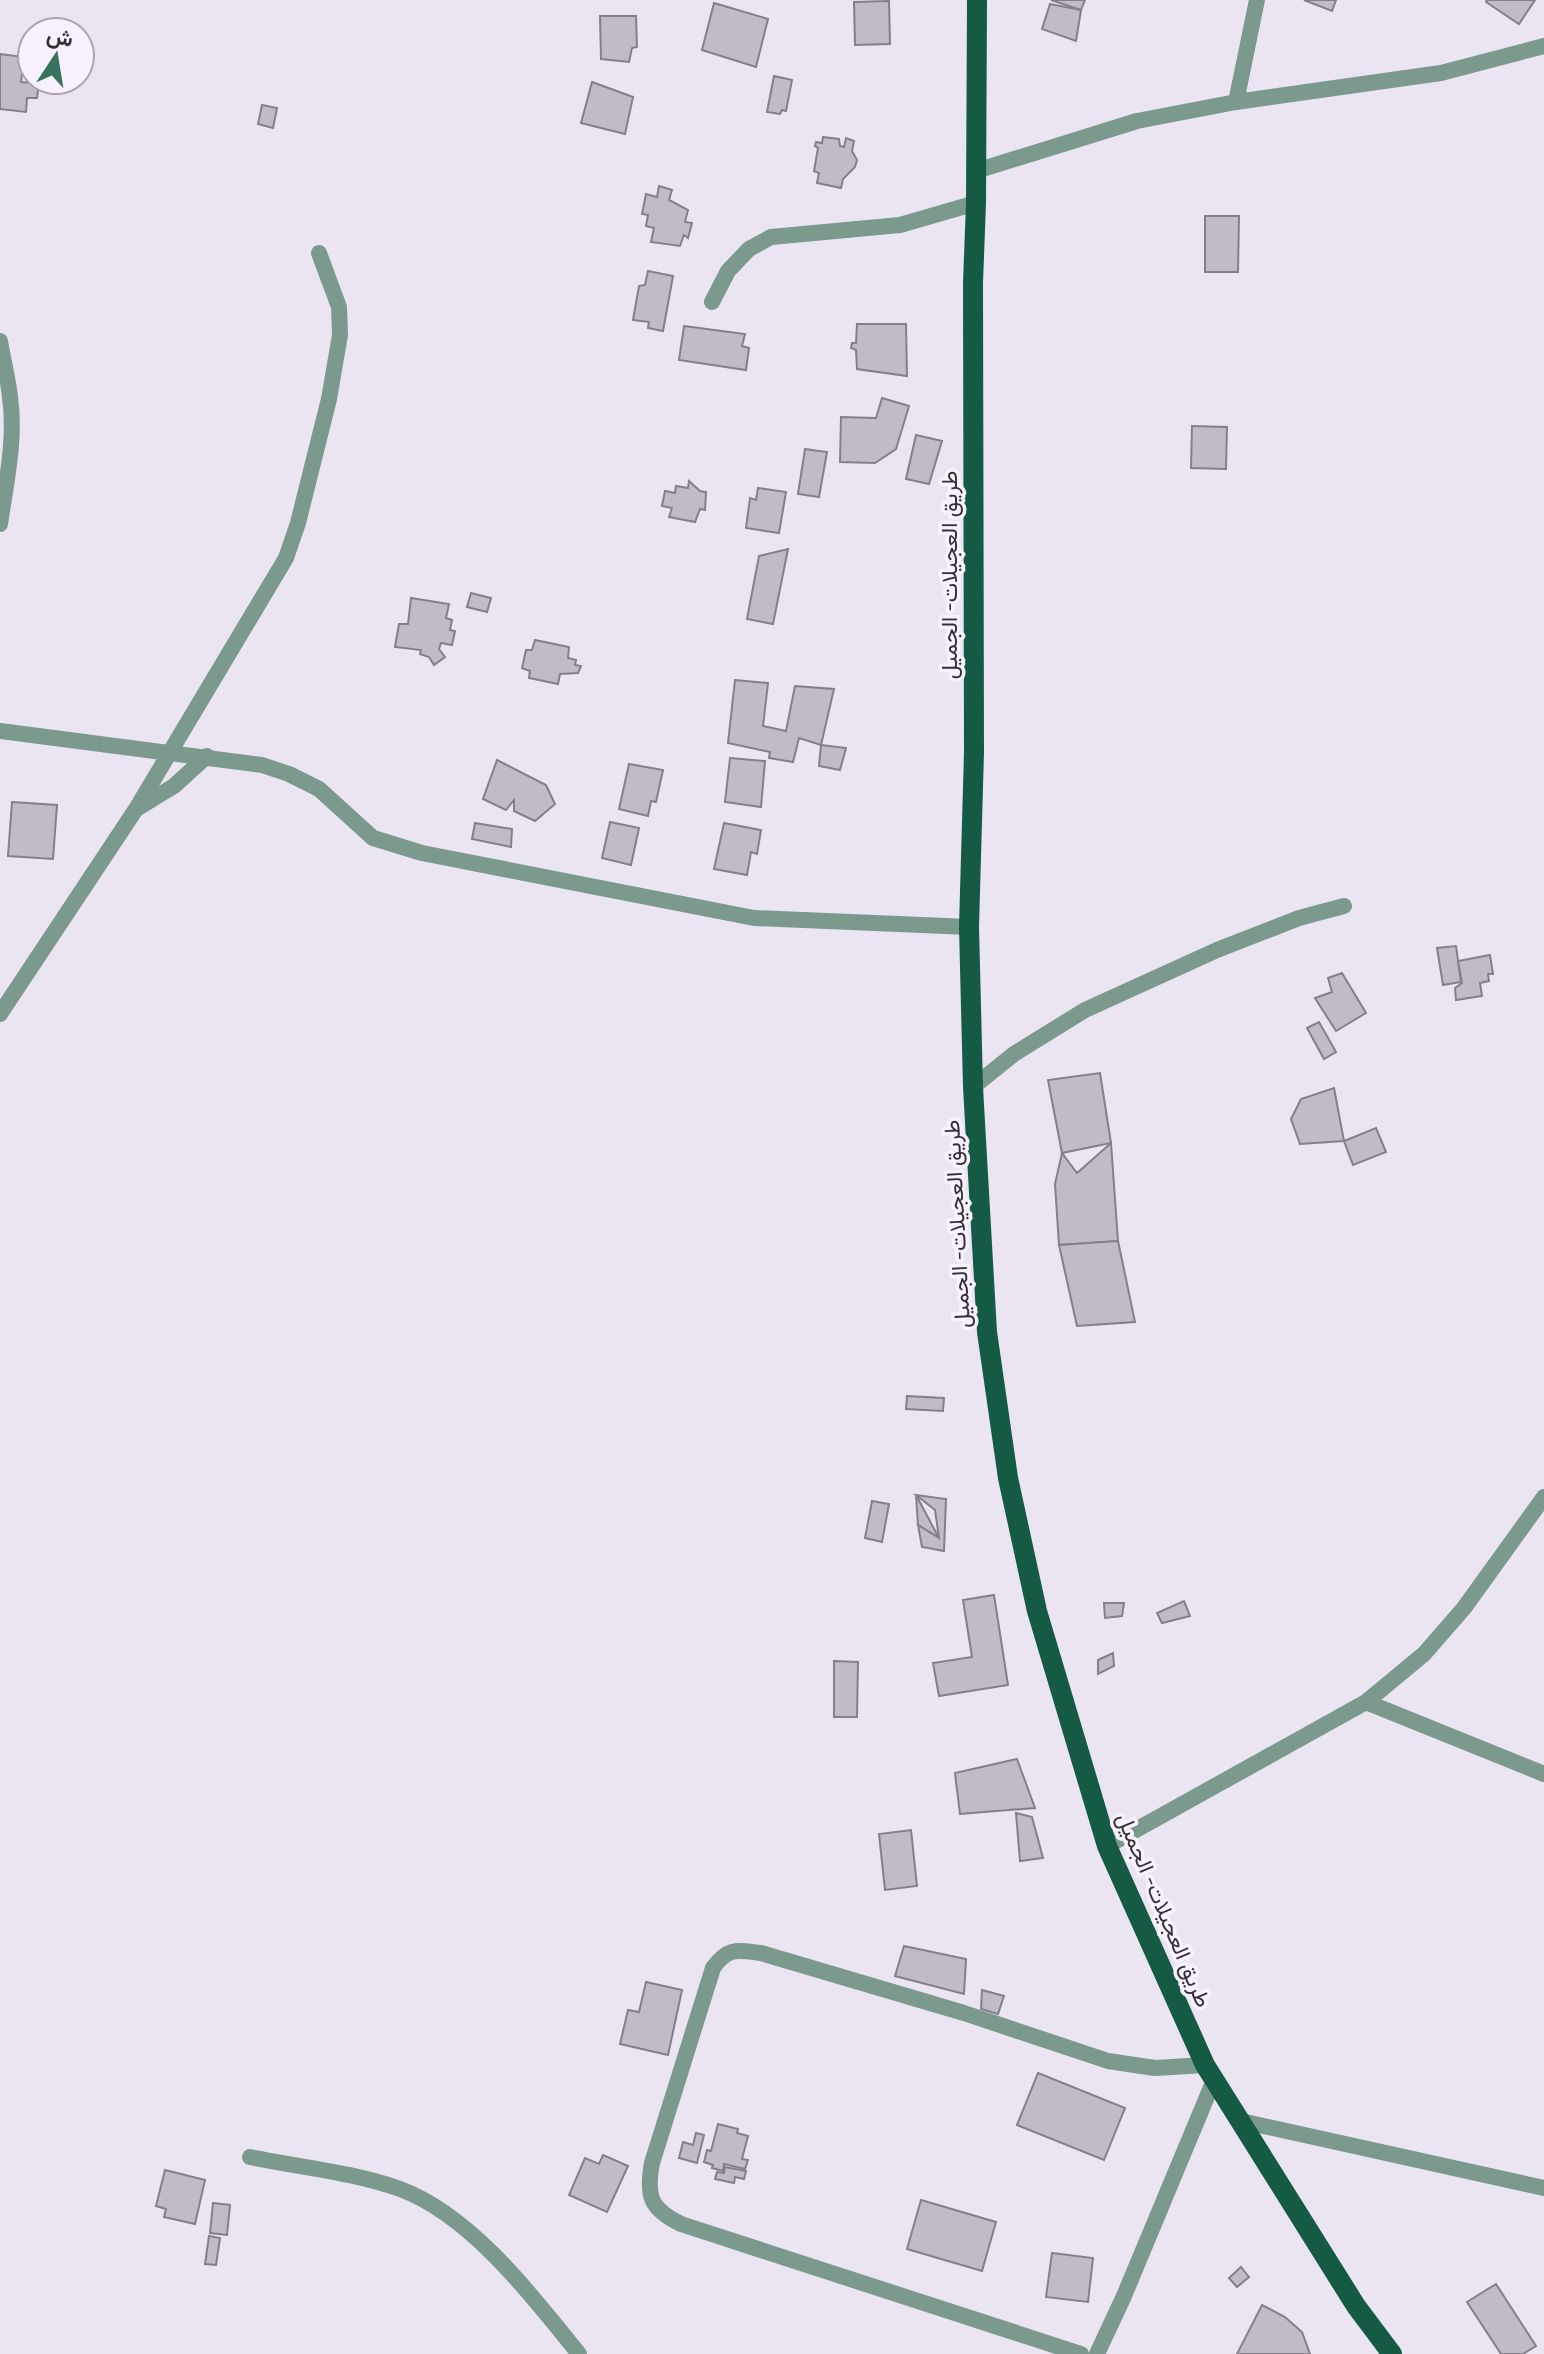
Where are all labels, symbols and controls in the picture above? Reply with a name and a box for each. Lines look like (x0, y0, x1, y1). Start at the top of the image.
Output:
north arrow (16, 16, 96, 96)
text: ش (44, 21, 76, 53)
street label: طريق العجيلات- الجميل (936, 471, 963, 679)
street label: طريق العجيلات- الجميل (938, 1119, 976, 1329)
street label: طريق العجيلات- الجميل (1111, 1809, 1217, 2011)

